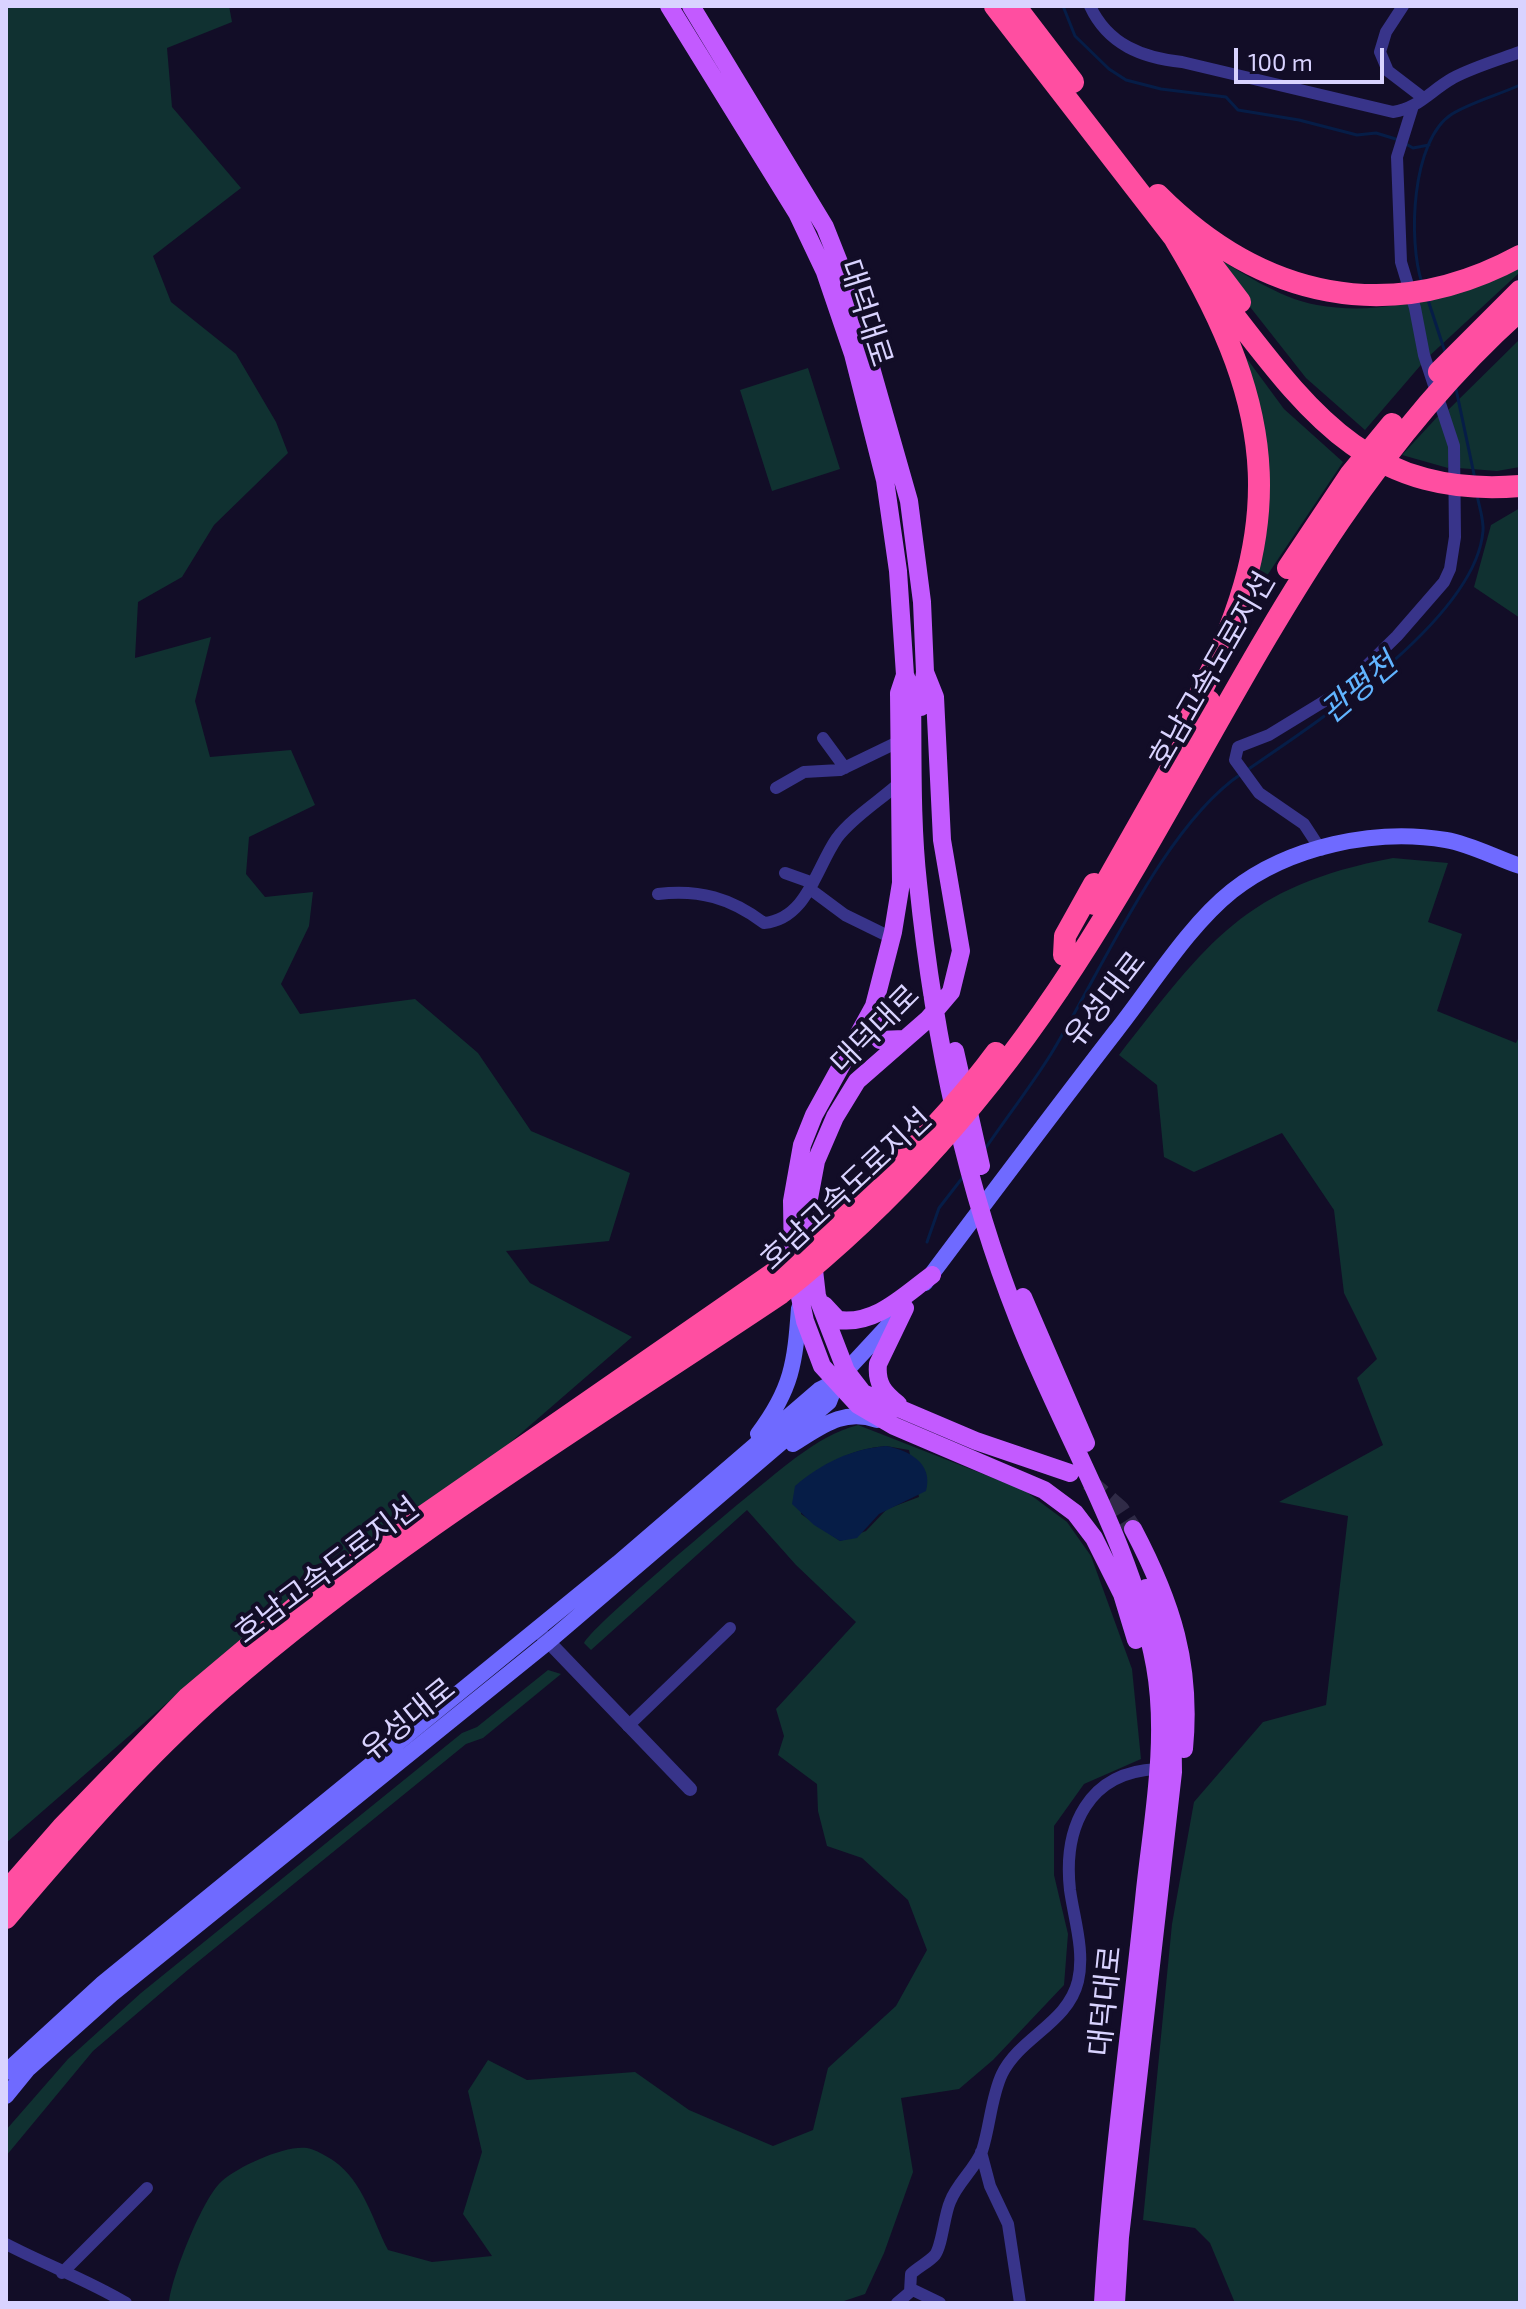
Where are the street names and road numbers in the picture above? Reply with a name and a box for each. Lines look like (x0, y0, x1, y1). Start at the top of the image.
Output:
street label: 대덕대로 (832, 255, 900, 371)
street label: 호남고속도로지선 (1141, 565, 1283, 775)
street label: 유성대로 (1057, 944, 1153, 1054)
street label: 대덕대로 (823, 977, 927, 1081)
street label: 호남고속도로지선 (753, 1101, 939, 1277)
street label: 호남고속도로지선 (228, 1489, 426, 1651)
street label: 유성대로 (354, 1670, 462, 1768)
street label: 대덕대로 (1081, 1944, 1129, 2058)

